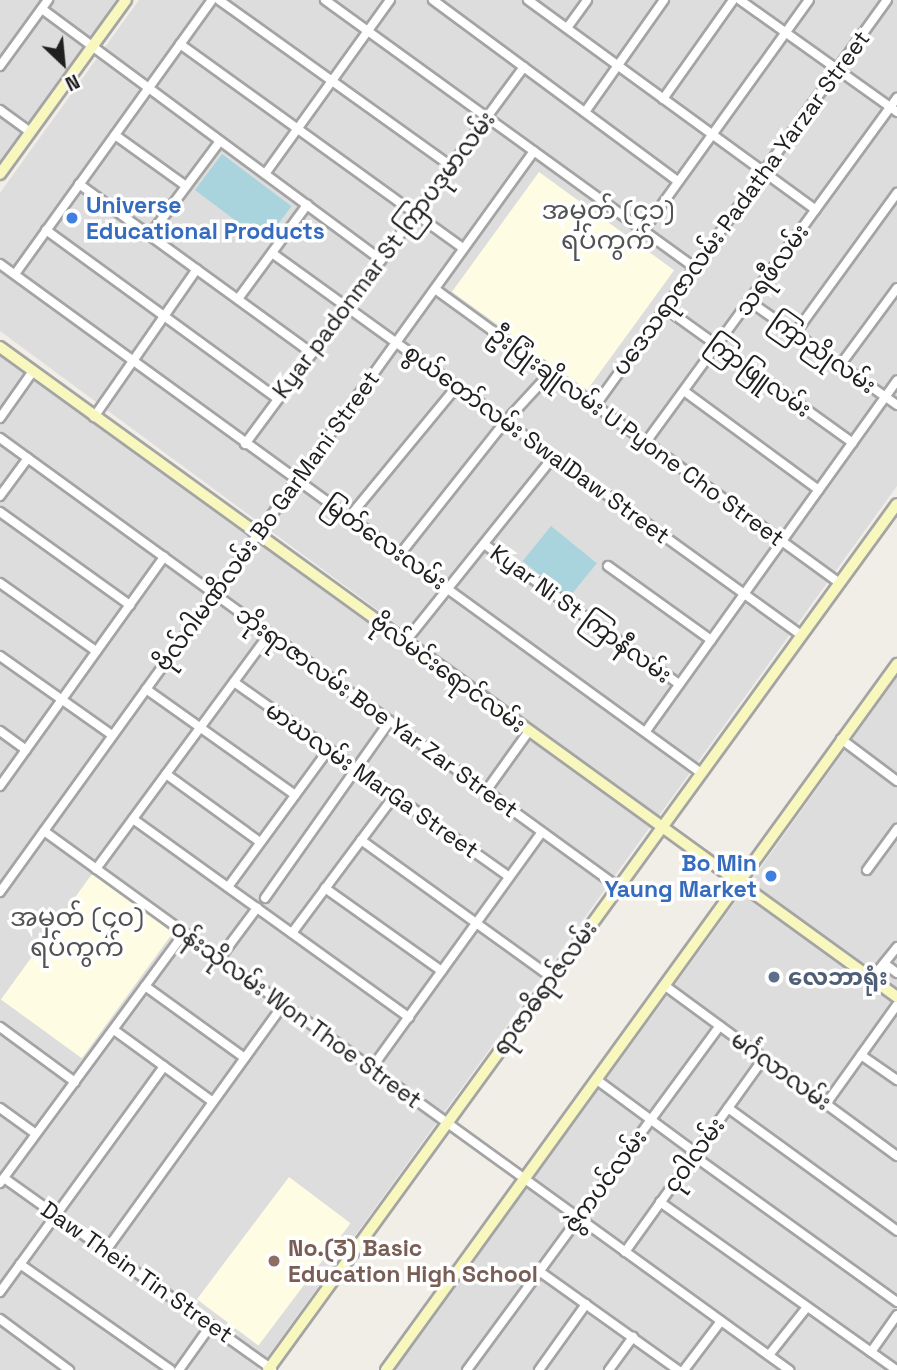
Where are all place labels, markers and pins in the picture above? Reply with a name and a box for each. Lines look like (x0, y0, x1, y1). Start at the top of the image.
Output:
place label: Universe Educational Products (86, 191, 325, 245)
marker: Universe Educational Products (64, 210, 80, 226)
place label: Bo Min Yaung Market (604, 849, 757, 903)
marker: Bo Min Yaung Market (763, 868, 779, 884)
place label: လေဘာရုံး (788, 963, 888, 991)
marker: လေဘာရုံး (766, 969, 782, 985)
place label: No.(3) Basic Education High School (288, 1234, 538, 1288)
marker: No.(3) Basic Education High School (266, 1253, 282, 1269)

